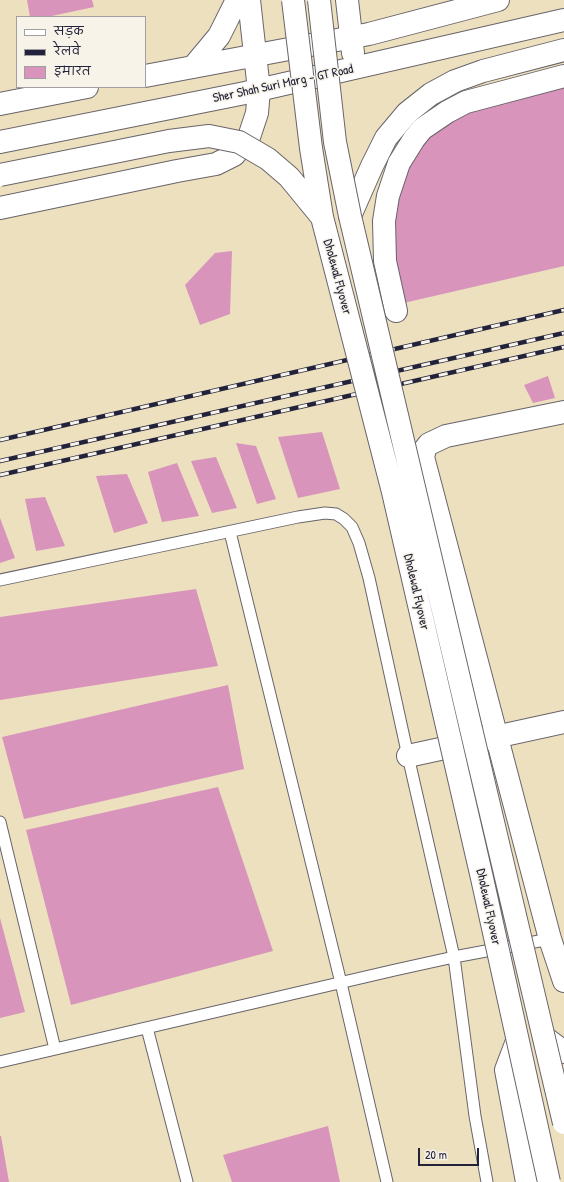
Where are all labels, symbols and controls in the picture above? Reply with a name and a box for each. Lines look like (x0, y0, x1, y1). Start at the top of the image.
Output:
legend (16, 16, 146, 88)
text: सड़क (54, 22, 84, 39)
text: रेलवे (54, 42, 80, 59)
street label: Sher Shah Suri Marg - GT Road (211, 61, 355, 107)
text: इमारत (54, 62, 91, 79)
street label: Dholewal Flyover (319, 238, 355, 316)
street label: Dholewal Flyover (400, 552, 432, 632)
street label: Dholewal Flyover (472, 867, 504, 947)
scale bar (420, 1140, 481, 1166)
text: 20 m (425, 1146, 447, 1163)

